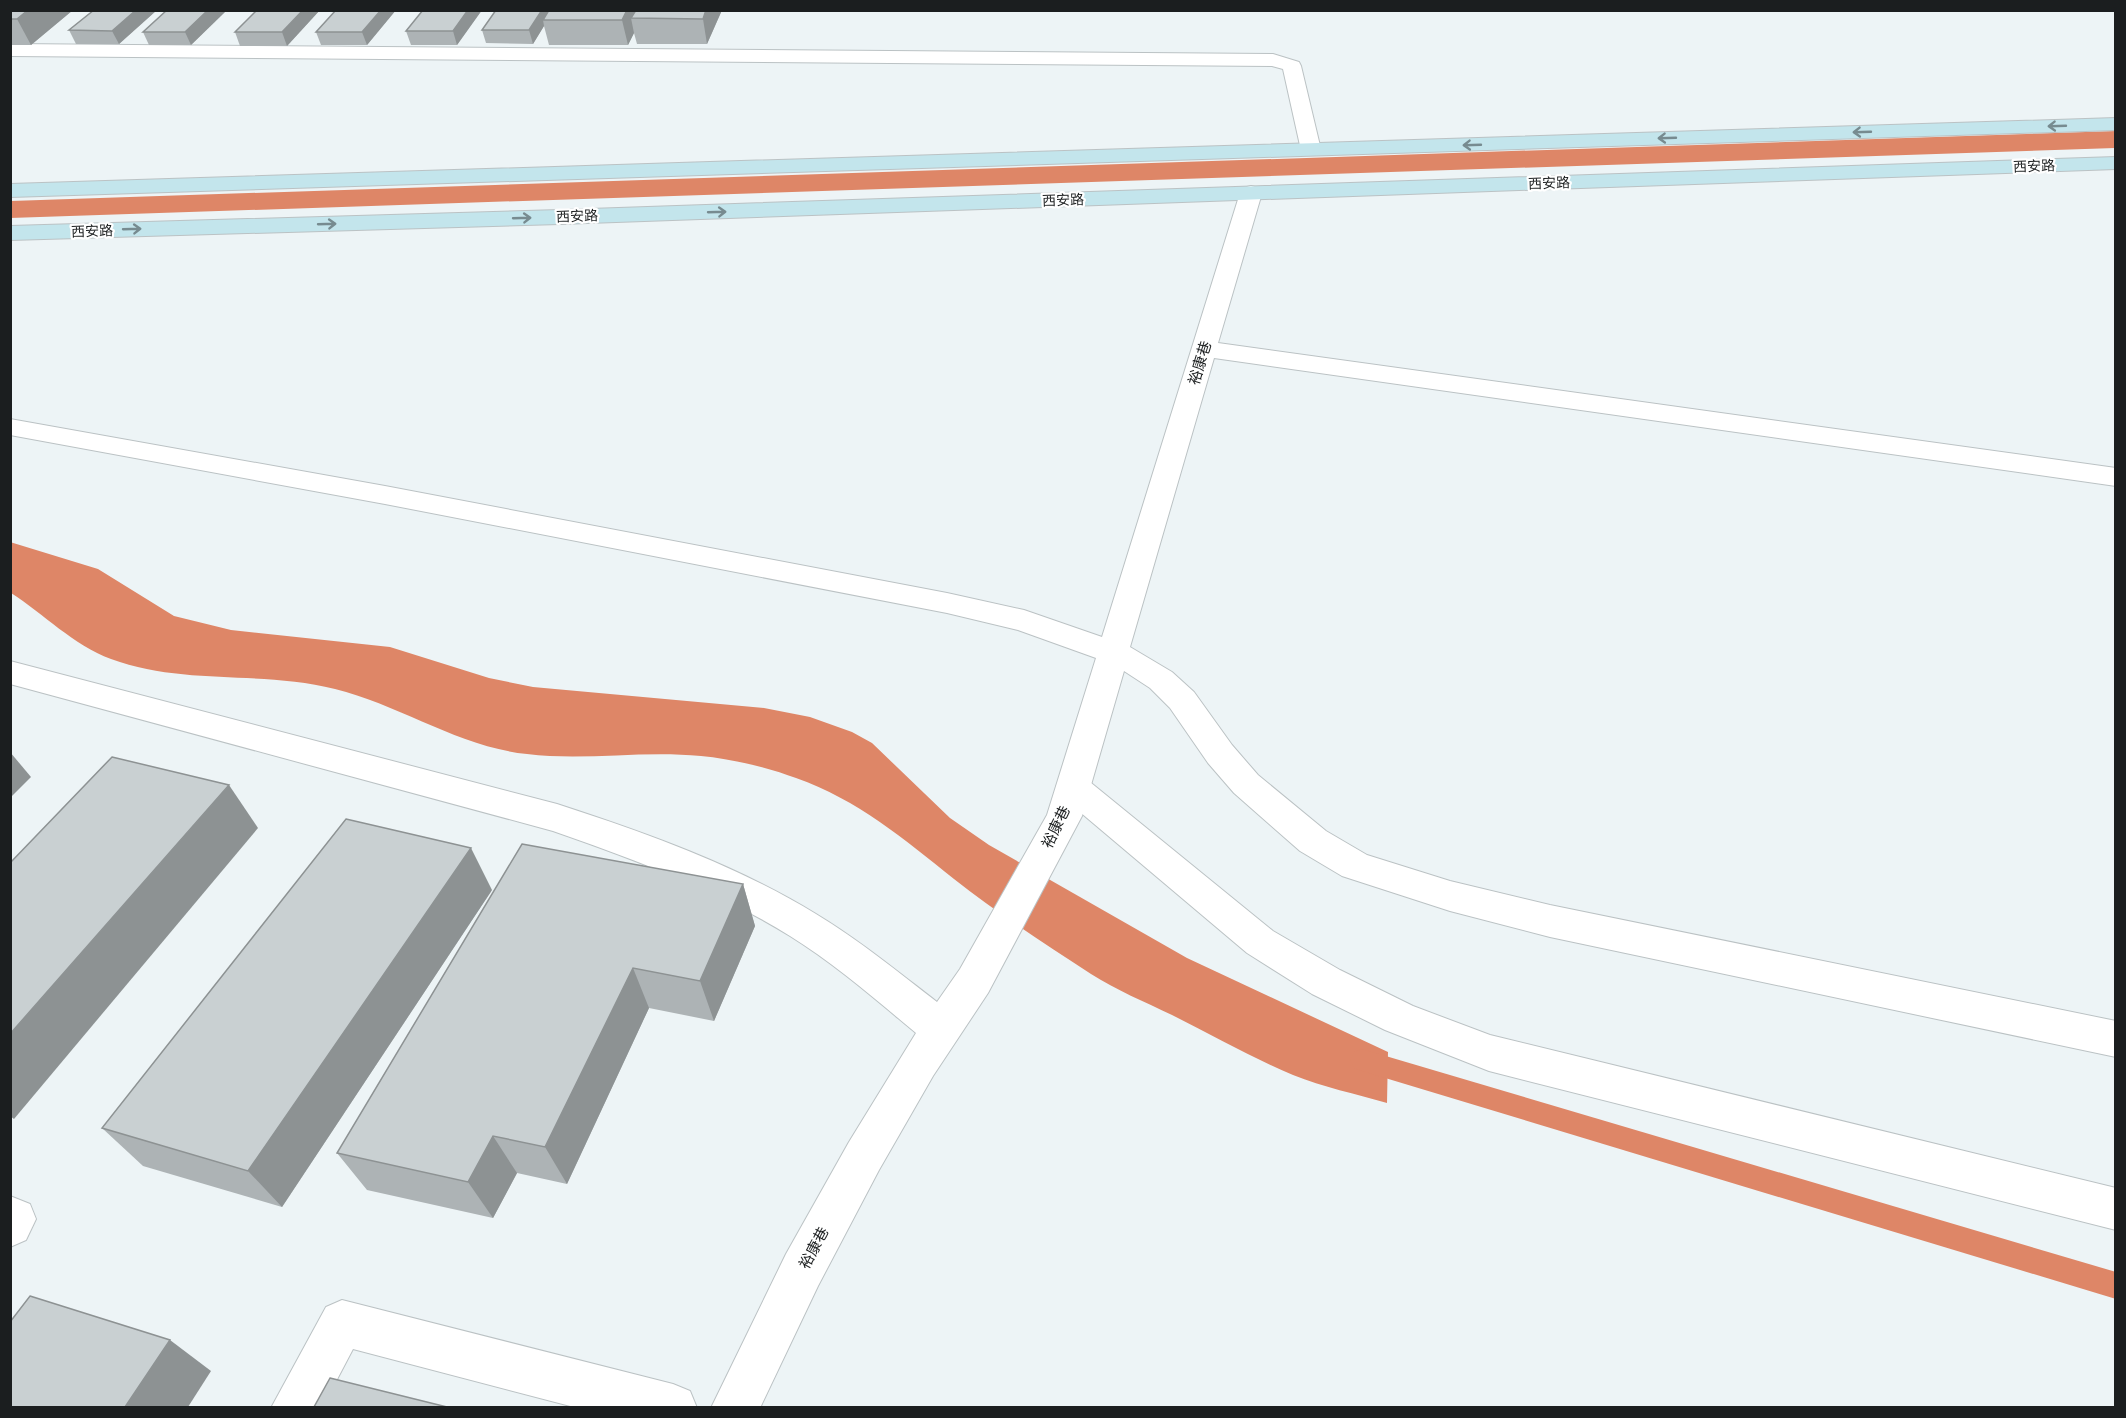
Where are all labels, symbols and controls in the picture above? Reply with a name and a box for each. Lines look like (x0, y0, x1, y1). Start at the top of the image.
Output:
one-way arrow (2048, 120, 2068, 131)
one-way arrow (1853, 126, 1873, 138)
one-way arrow (1658, 133, 1678, 144)
one-way arrow (1463, 139, 1483, 151)
street label: 西安路 (2013, 155, 2055, 176)
street label: 西安路 (1528, 172, 1570, 193)
street label: 西安路 (1042, 189, 1084, 210)
street label: 西安路 (556, 205, 598, 226)
one-way arrow (706, 206, 726, 217)
one-way arrow (511, 212, 531, 224)
one-way arrow (316, 218, 336, 229)
street label: 西安路 (71, 220, 113, 241)
one-way arrow (121, 224, 141, 235)
street label: 裕康巷 (1183, 338, 1215, 387)
street label: 裕康巷 (1036, 802, 1074, 851)
street label: 裕康巷 (794, 1223, 833, 1272)

